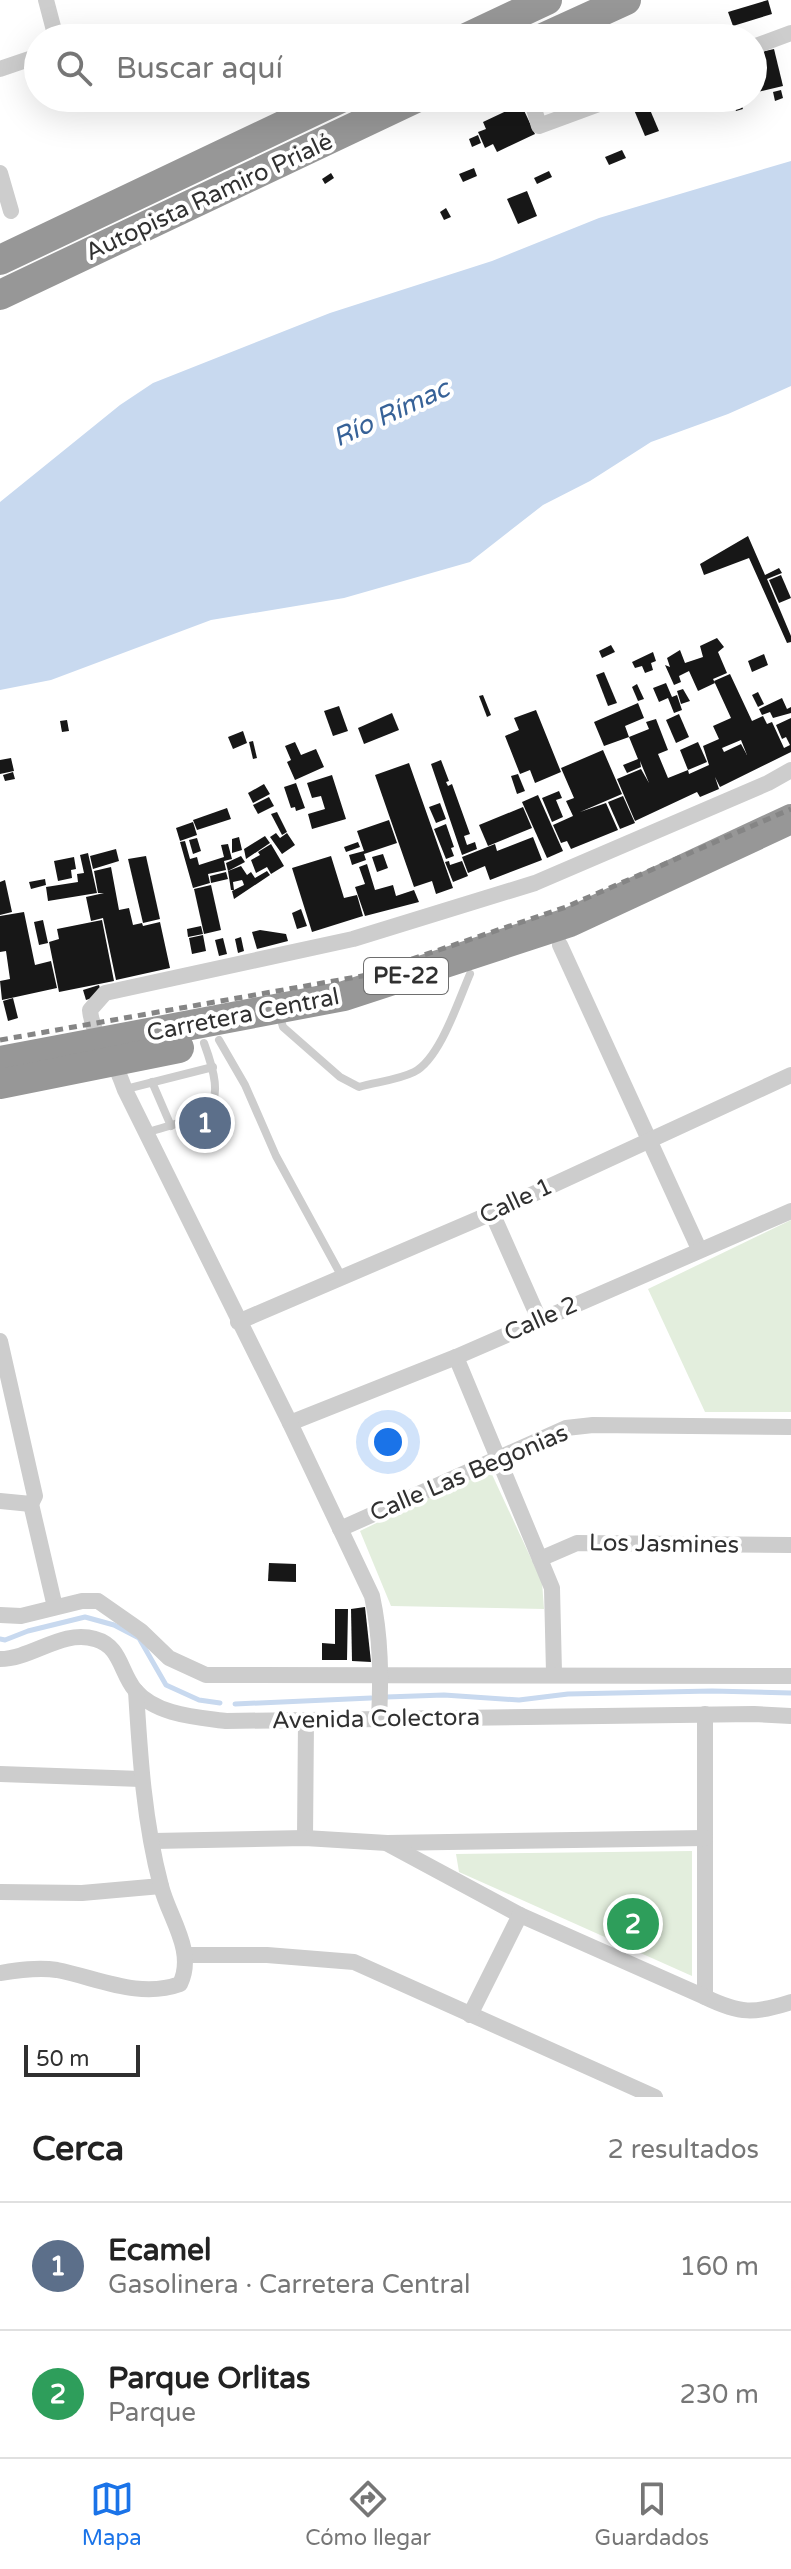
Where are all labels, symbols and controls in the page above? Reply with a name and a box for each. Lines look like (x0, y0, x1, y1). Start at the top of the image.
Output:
search box (24, 24, 767, 112)
icon: search (52, 46, 96, 90)
text: Buscar aquí (116, 50, 283, 87)
street label: Autopista Ramiro Prialé (81, 127, 337, 267)
water label: Río Rímac (328, 372, 456, 453)
road number: PE-22 (364, 958, 448, 994)
street label: Carretera Central (144, 982, 342, 1048)
pin: 1 (179, 1093, 231, 1153)
street label: Calle 1 (475, 1172, 557, 1230)
street label: Calle 2 (500, 1290, 582, 1348)
street label: Calle Las Begonias (366, 1418, 572, 1528)
your location (368, 1422, 408, 1462)
street label: Los Jasmines (589, 1528, 739, 1560)
street label: Avenida Colectora (272, 1703, 480, 1735)
pin: 2 (607, 1894, 659, 1954)
scale bar (24, 2041, 140, 2077)
text: 50 m (36, 2046, 90, 2072)
text: Cerca (32, 2129, 124, 2170)
text: 2 resultados (608, 2134, 759, 2165)
text: Ecamel (108, 2232, 212, 2269)
text: 1 (50, 2251, 66, 2282)
text: 160 m (679, 2251, 759, 2282)
text: Gasolinera · Carretera Central (108, 2269, 471, 2300)
text: Parque Orlitas (108, 2360, 311, 2397)
text: 2 (50, 2379, 66, 2410)
text: 230 m (679, 2379, 759, 2410)
text: Parque (108, 2397, 196, 2428)
tab: Mapa (82, 2477, 142, 2551)
tab: Cómo llegar (305, 2477, 431, 2551)
tab: Guardados (595, 2477, 709, 2551)

